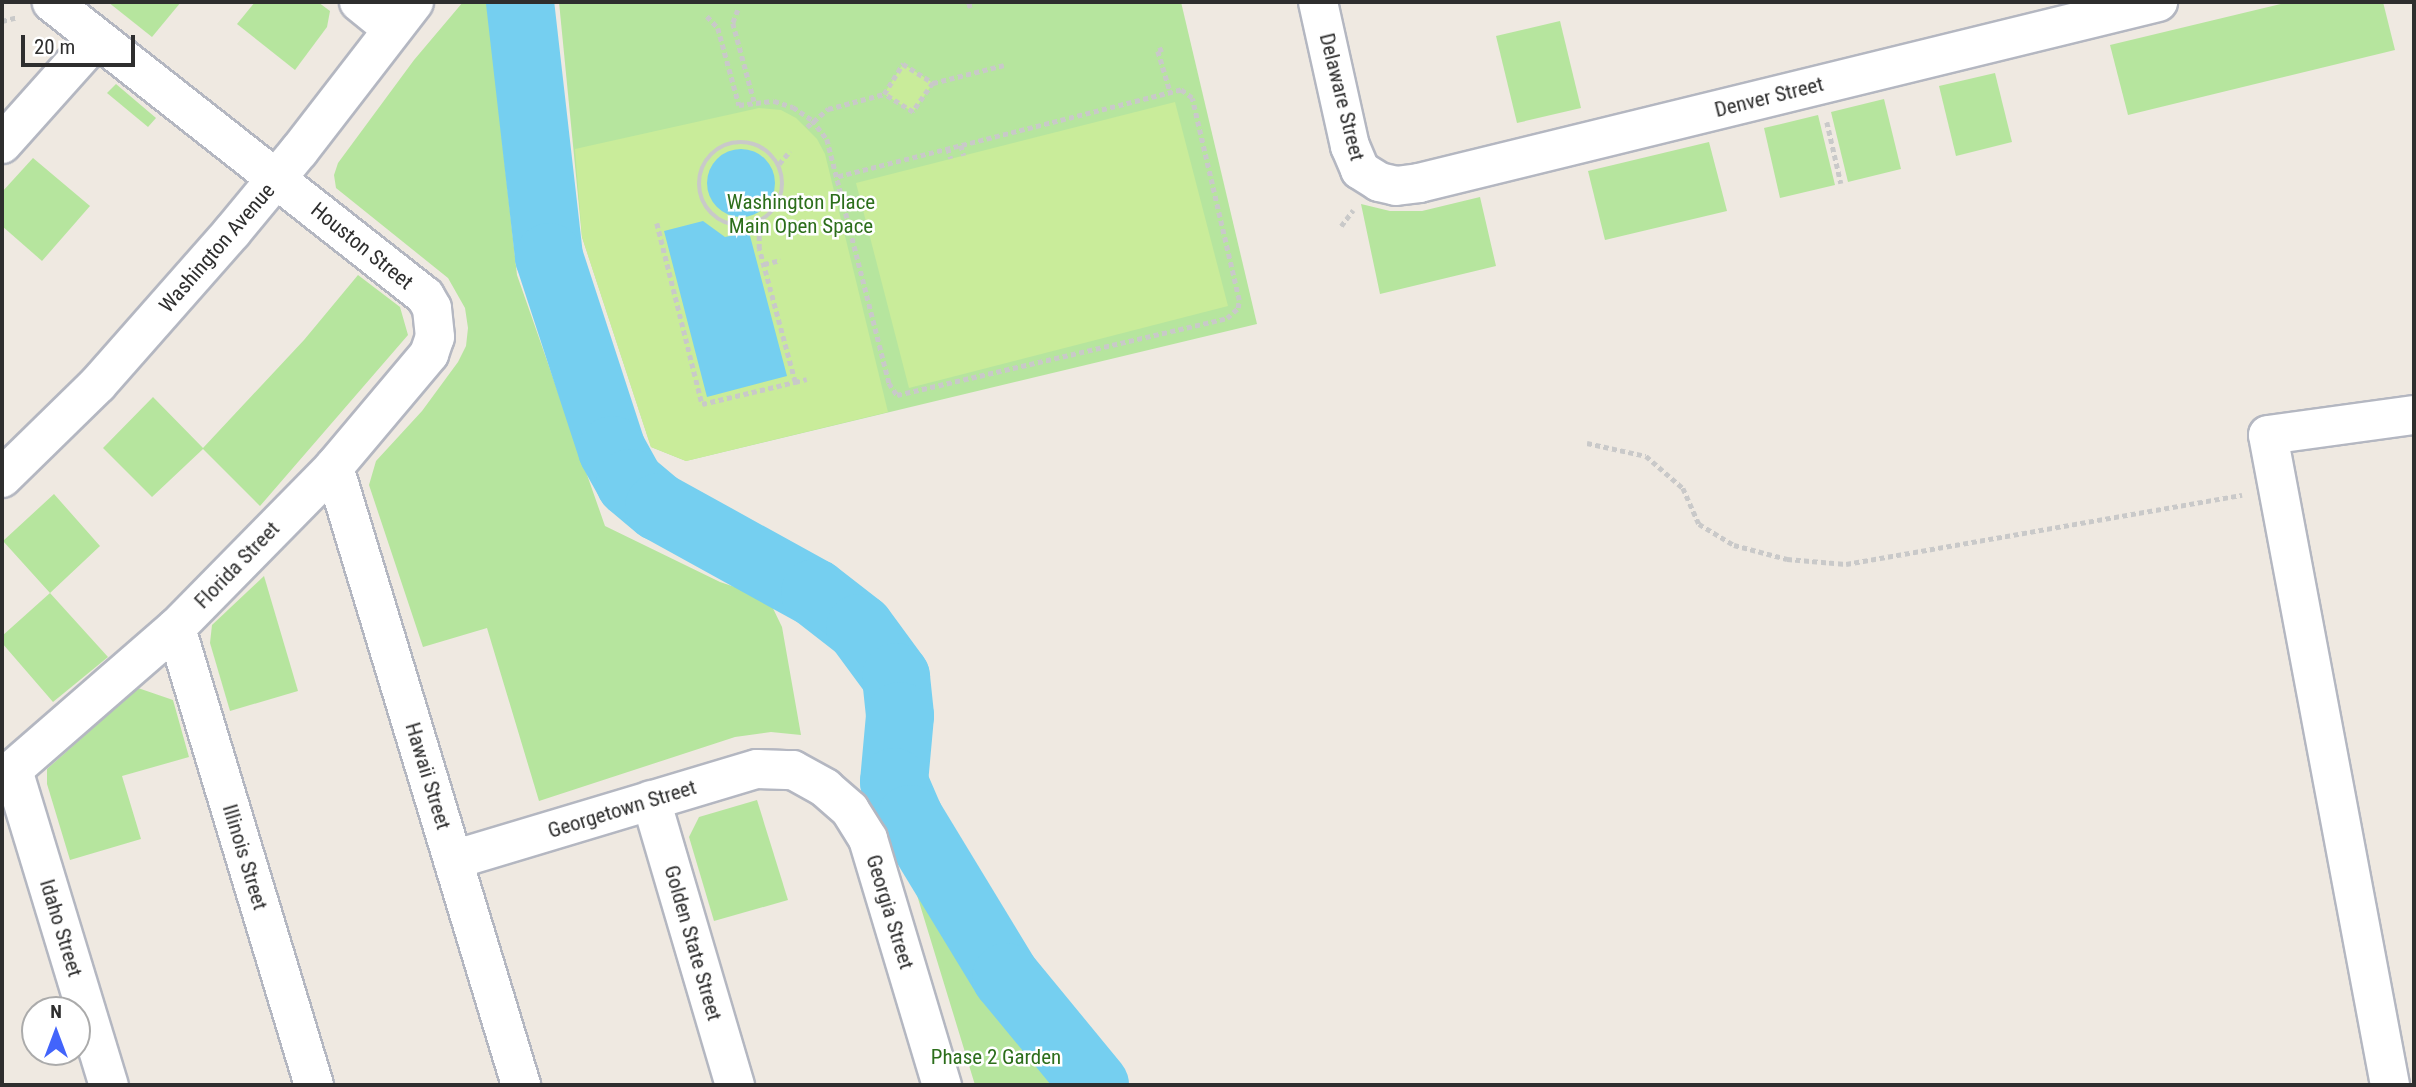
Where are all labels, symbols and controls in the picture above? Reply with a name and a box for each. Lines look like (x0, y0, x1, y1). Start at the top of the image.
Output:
scale bar (24, 21, 138, 65)
street label: Delaware Street (1314, 31, 1370, 163)
text: 20 m (34, 35, 75, 59)
street label: Denver Street (1712, 71, 1826, 123)
street label: Washington Avenue (154, 178, 280, 318)
park label: Washington Place Main Open Space (727, 189, 875, 239)
street label: Houston Street (306, 197, 418, 295)
street label: Florida Street (189, 516, 285, 614)
street label: Hawaii Street (400, 720, 456, 832)
street label: Georgetown Street (545, 774, 699, 844)
street label: Illinois Street (217, 801, 273, 913)
street label: Georgia Street (861, 852, 919, 972)
street label: Golden State Street (659, 862, 727, 1024)
street label: Idaho Street (34, 876, 88, 980)
north arrow (21, 996, 91, 1066)
text: N (50, 1000, 62, 1023)
park label: Phase 2 Garden (931, 1044, 1061, 1070)

